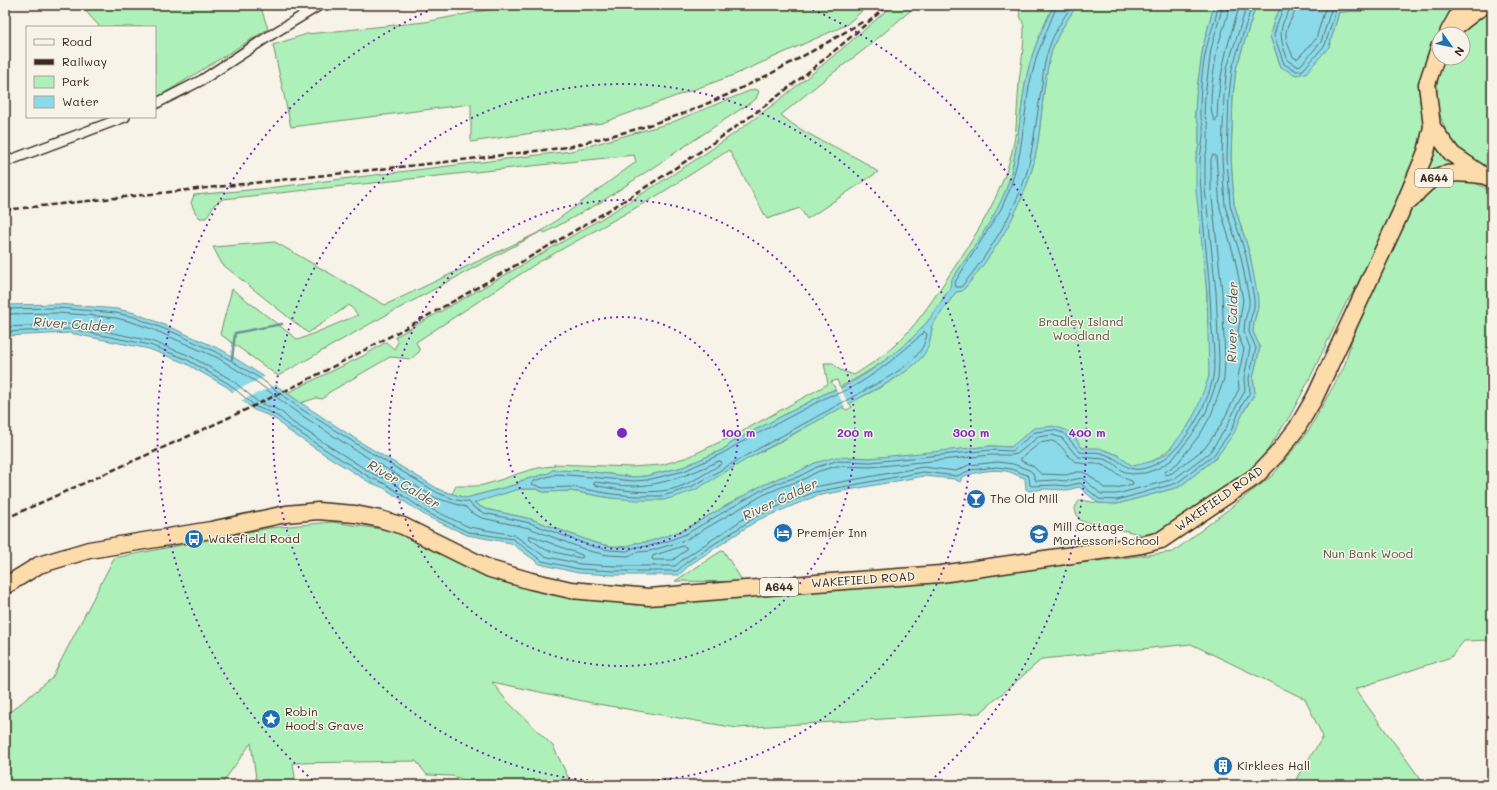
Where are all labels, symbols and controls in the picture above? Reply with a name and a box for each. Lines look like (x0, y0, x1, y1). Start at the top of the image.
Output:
legend (26, 26, 156, 118)
north arrow (1431, 26, 1471, 66)
text: Road (62, 33, 92, 49)
text: N (1451, 44, 1468, 59)
text: Railway (62, 53, 107, 69)
text: Park (62, 73, 89, 89)
text: Water (62, 93, 99, 109)
road number: A644 (1415, 169, 1453, 187)
water label: River Calder (1222, 281, 1241, 363)
water label: River Calder (33, 312, 116, 335)
park label: Bradley Island Woodland (1039, 313, 1124, 343)
text: 100 m (721, 424, 755, 440)
text: 200 m (837, 424, 873, 440)
text: 300 m (953, 424, 989, 440)
text: 400 m (1069, 424, 1105, 440)
centre of rings (615, 426, 629, 440)
water label: River Calder (365, 455, 444, 512)
street label: WAKEFIELD ROAD (1171, 462, 1266, 535)
water label: River Calder (739, 473, 821, 523)
bar icon: The Old Mill (965, 488, 987, 510)
place label: The Old Mill (990, 490, 1058, 506)
place label: Mill Cottage Montessori School (1053, 518, 1159, 548)
hotel icon: Premier Inn (772, 522, 794, 544)
school or university icon: Mill Cottage Montessori School (1028, 523, 1050, 545)
place label: Premier Inn (797, 524, 867, 540)
bus stop icon: Wakefield Road (183, 528, 205, 550)
place label: Wakefield Road (208, 530, 300, 546)
park label: Nun Bank Wood (1323, 545, 1413, 561)
street label: WAKEFIELD ROAD (811, 567, 915, 591)
road number: A644 (760, 578, 798, 596)
place label: Robin Hood's Grave (285, 703, 364, 733)
place icon: Robin Hood's Grave (260, 708, 282, 730)
building icon: Kirklees Hall (1212, 755, 1234, 777)
place label: Kirklees Hall (1237, 757, 1310, 773)

